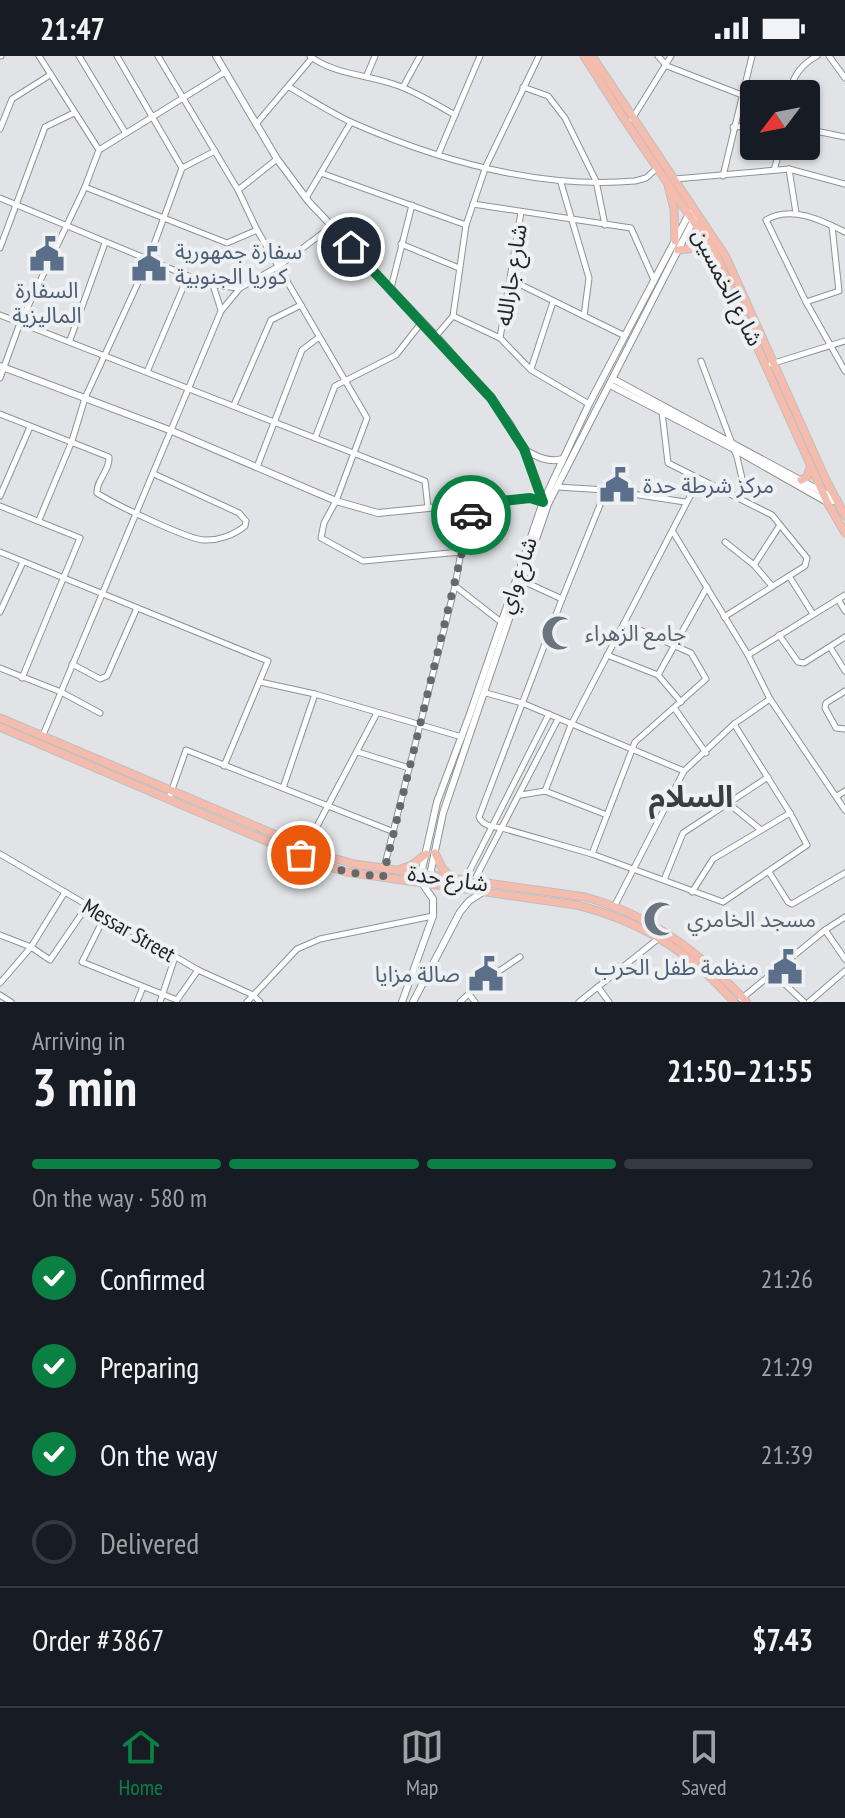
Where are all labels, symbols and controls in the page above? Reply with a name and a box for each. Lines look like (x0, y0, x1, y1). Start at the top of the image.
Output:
text: 21:47 (40, 9, 105, 48)
north arrow (740, 80, 820, 160)
map controls (740, 80, 820, 160)
pin (317, 213, 385, 281)
street label: شارع جارالله (489, 222, 536, 328)
street label: شارع الخمسين (684, 224, 770, 352)
icon: home (329, 225, 373, 269)
public building icon: السفارة الماليزية (28, 235, 66, 273)
place label: سفارة جمهورية كوريا الجنوبية (175, 237, 302, 290)
public building icon: سفارة جمهورية كوريا الجنوبية (130, 245, 168, 283)
place label: السفارة الماليزية (12, 276, 82, 329)
public building icon: مركز شرطة حدة (598, 466, 636, 504)
place label: مركز شرطة حدة (643, 471, 774, 499)
courier (431, 475, 511, 555)
icon: car (449, 493, 493, 537)
street label: شارع واي (491, 533, 546, 618)
mosque icon: جامع الزهراء (540, 614, 578, 652)
place label: جامع الزهراء (585, 619, 686, 650)
district label: السلام (649, 776, 733, 820)
pin (267, 821, 335, 889)
icon: bag (279, 833, 323, 877)
street label: شارع حدة (405, 858, 490, 900)
street label: Messar Street (77, 892, 181, 968)
mosque icon: مسجد الخامري (642, 900, 680, 938)
place label: مسجد الخامري (687, 905, 816, 936)
public building icon: منظمة طفل الحرب (766, 948, 804, 986)
place label: منظمة طفل الحرب (594, 953, 759, 981)
public building icon: صالة مزايا (467, 955, 505, 993)
place label: صالة مزايا (375, 960, 460, 988)
text: Arriving in (32, 1024, 125, 1057)
text: 21:50–21:55 (667, 1051, 813, 1090)
text: 3 min (32, 1053, 137, 1120)
text: On the way · 580 m (32, 1181, 207, 1214)
icon: check (32, 1256, 76, 1300)
text: Confirmed (100, 1259, 205, 1298)
text: 21:26 (761, 1262, 813, 1295)
icon: check (32, 1344, 76, 1388)
text: Preparing (100, 1347, 199, 1386)
text: 21:29 (761, 1350, 813, 1383)
icon: check (32, 1432, 76, 1476)
text: On the way (100, 1435, 217, 1474)
text: 21:39 (761, 1438, 813, 1471)
text: Delivered (100, 1523, 199, 1562)
text: Order #3867 (32, 1620, 164, 1659)
text: $7.43 (752, 1620, 813, 1659)
tab: Home (118, 1725, 163, 1801)
tab: Map (400, 1725, 444, 1801)
tab: Saved (681, 1725, 727, 1801)

